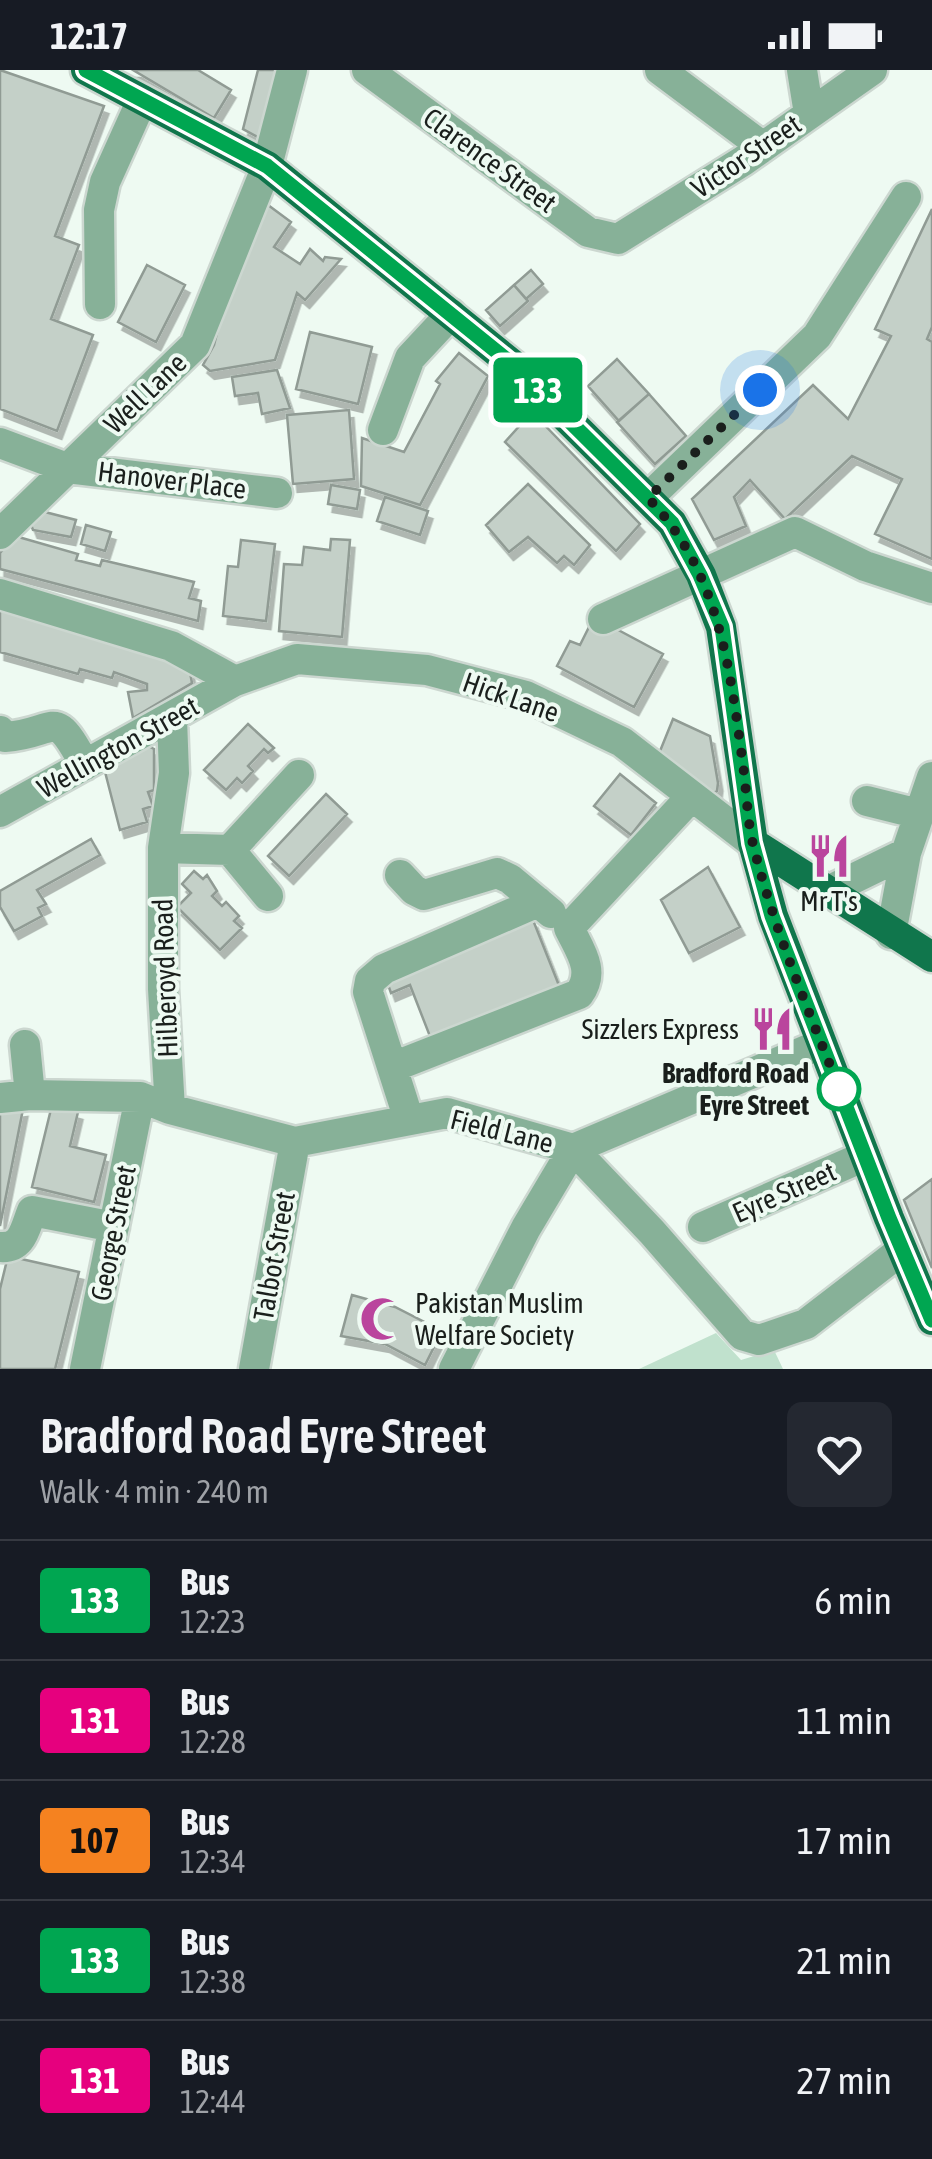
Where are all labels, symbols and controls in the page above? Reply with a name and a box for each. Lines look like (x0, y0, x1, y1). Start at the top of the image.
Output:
text: 12:17 (50, 14, 128, 57)
street label: Clarence Street (418, 101, 562, 219)
street label: Victor Street (685, 108, 807, 204)
street label: Well Lane (98, 346, 192, 440)
line badge: 133 (480, 358, 596, 422)
your location (735, 365, 785, 415)
text: 133 (513, 370, 563, 410)
street label: Hanover Place (96, 455, 248, 505)
street label: Hick Lane (459, 666, 563, 728)
street label: Wellington Street (32, 690, 204, 804)
restaurant icon: Mr T's (805, 832, 853, 880)
place label: Mr T's (800, 885, 858, 917)
street label: Hilberoyd Road (146, 898, 184, 1058)
restaurant icon: Sizzlers Express (748, 1005, 796, 1053)
place label: Sizzlers Express (582, 1013, 739, 1045)
place label: Bradford Road Eyre Street (662, 1057, 809, 1121)
marker: Bradford Road Eyre Street (818, 1068, 860, 1110)
street label: Field Lane (447, 1103, 557, 1159)
street label: Eyre Street (727, 1155, 841, 1229)
street label: George Street (84, 1162, 142, 1304)
street label: Talbot Street (247, 1189, 301, 1323)
place label: Pakistan Muslim Welfare Society (415, 1287, 584, 1351)
mosque icon: Pakistan Muslim Welfare Society (358, 1295, 406, 1343)
button: heart (787, 1402, 892, 1507)
text: Bradford Road Eyre Street (40, 1408, 487, 1463)
text: Walk · 4 min · 240 m (40, 1473, 269, 1510)
text: Bus (180, 1560, 230, 1603)
text: 6 min (814, 1579, 892, 1622)
text: 133 (70, 1580, 120, 1620)
text: 12:23 (180, 1603, 246, 1640)
text: Bus (180, 1680, 230, 1723)
text: 11 min (797, 1699, 892, 1742)
text: 131 (70, 1700, 120, 1740)
text: 12:28 (180, 1723, 246, 1760)
text: Bus (180, 1800, 230, 1843)
text: 17 min (797, 1819, 892, 1862)
text: 107 (70, 1820, 120, 1860)
text: 12:34 (180, 1843, 246, 1880)
text: Bus (180, 1920, 230, 1963)
text: 21 min (797, 1939, 892, 1982)
text: 133 (70, 1940, 120, 1980)
text: 12:38 (180, 1963, 246, 2000)
text: Bus (180, 2040, 230, 2083)
text: 27 min (797, 2059, 892, 2102)
text: 131 (70, 2060, 120, 2100)
text: 12:44 (180, 2083, 246, 2120)

